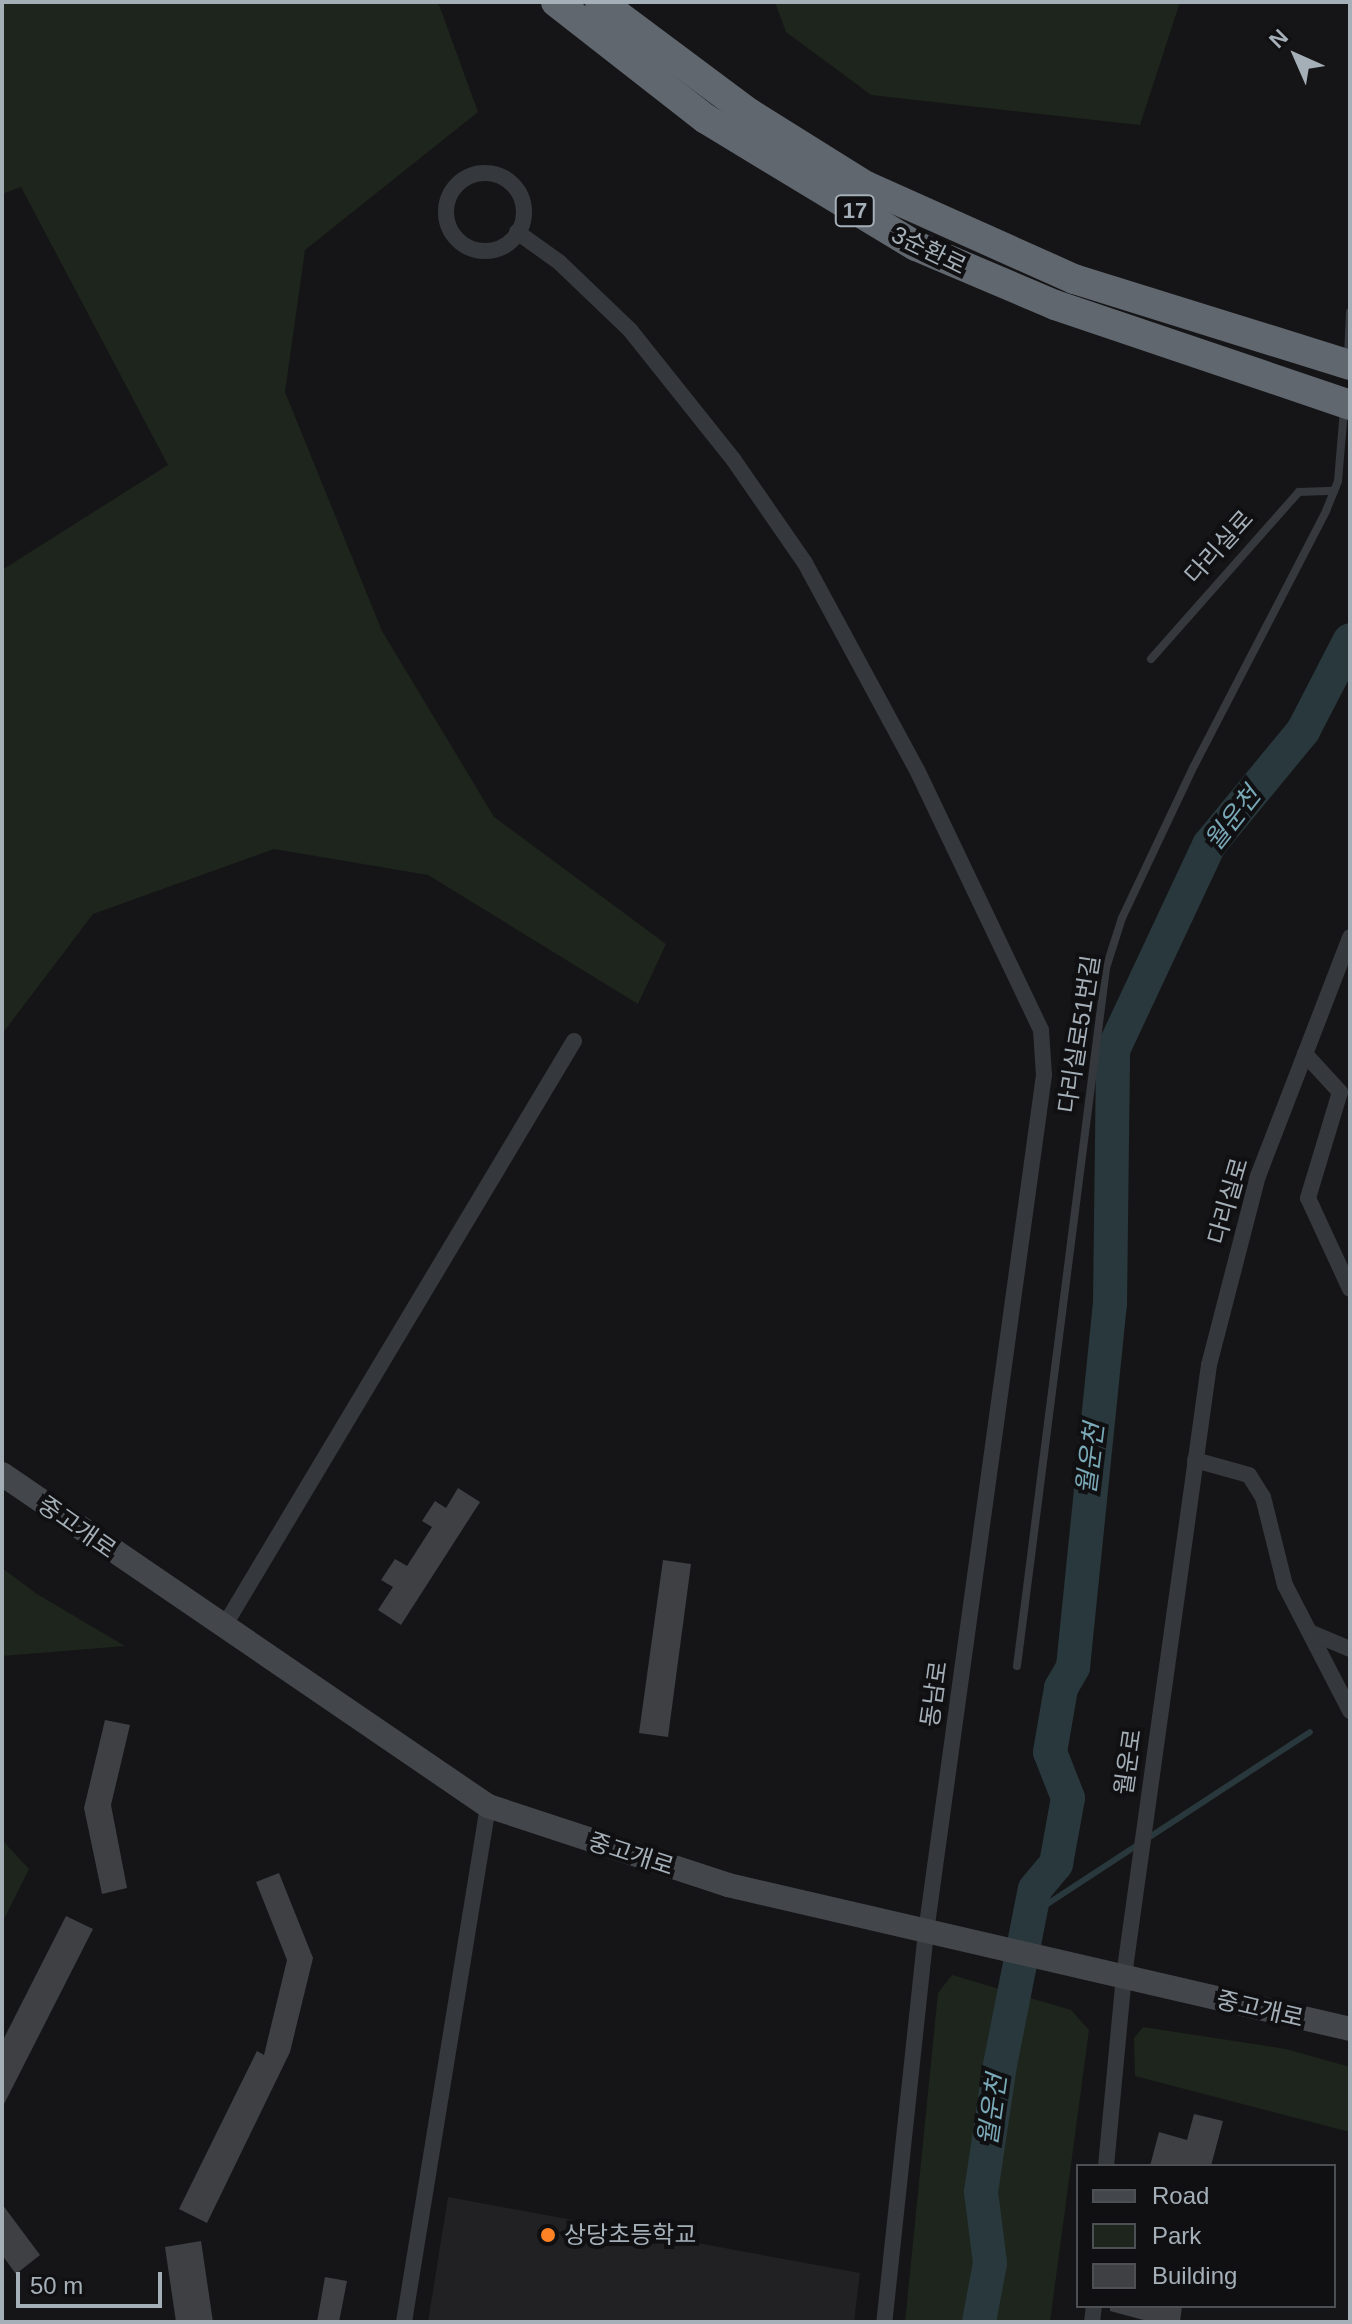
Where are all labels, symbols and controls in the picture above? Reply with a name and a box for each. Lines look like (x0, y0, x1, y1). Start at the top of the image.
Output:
north arrow (1256, 16, 1336, 96)
text: N (1264, 24, 1293, 53)
road number: 17 (833, 193, 877, 229)
street label: 3순환로 (887, 220, 971, 280)
street label: 다리실로 (1179, 505, 1259, 589)
water label: 월운천 (1199, 781, 1267, 857)
street label: 다리실로51번길 (1052, 953, 1106, 1115)
street label: 다리실로 (1202, 1155, 1254, 1247)
water label: 월운천 (1071, 1421, 1111, 1497)
street label: 중고개로 (33, 1490, 121, 1564)
street label: 동남로 (915, 1659, 953, 1729)
street label: 월운로 (1109, 1727, 1147, 1797)
street label: 중고개로 (585, 1827, 677, 1881)
street label: 중고개로 (1214, 1985, 1306, 2033)
water label: 월운천 (973, 2072, 1013, 2148)
legend (1076, 2164, 1336, 2308)
text: Road (1152, 2182, 1209, 2209)
place label: 상당초등학교 (564, 2221, 696, 2249)
text: Park (1152, 2222, 1201, 2249)
marker: 상당초등학교 (539, 2226, 557, 2244)
scale bar (20, 2256, 166, 2306)
text: Building (1152, 2262, 1237, 2289)
text: 50 m (30, 2272, 83, 2299)

